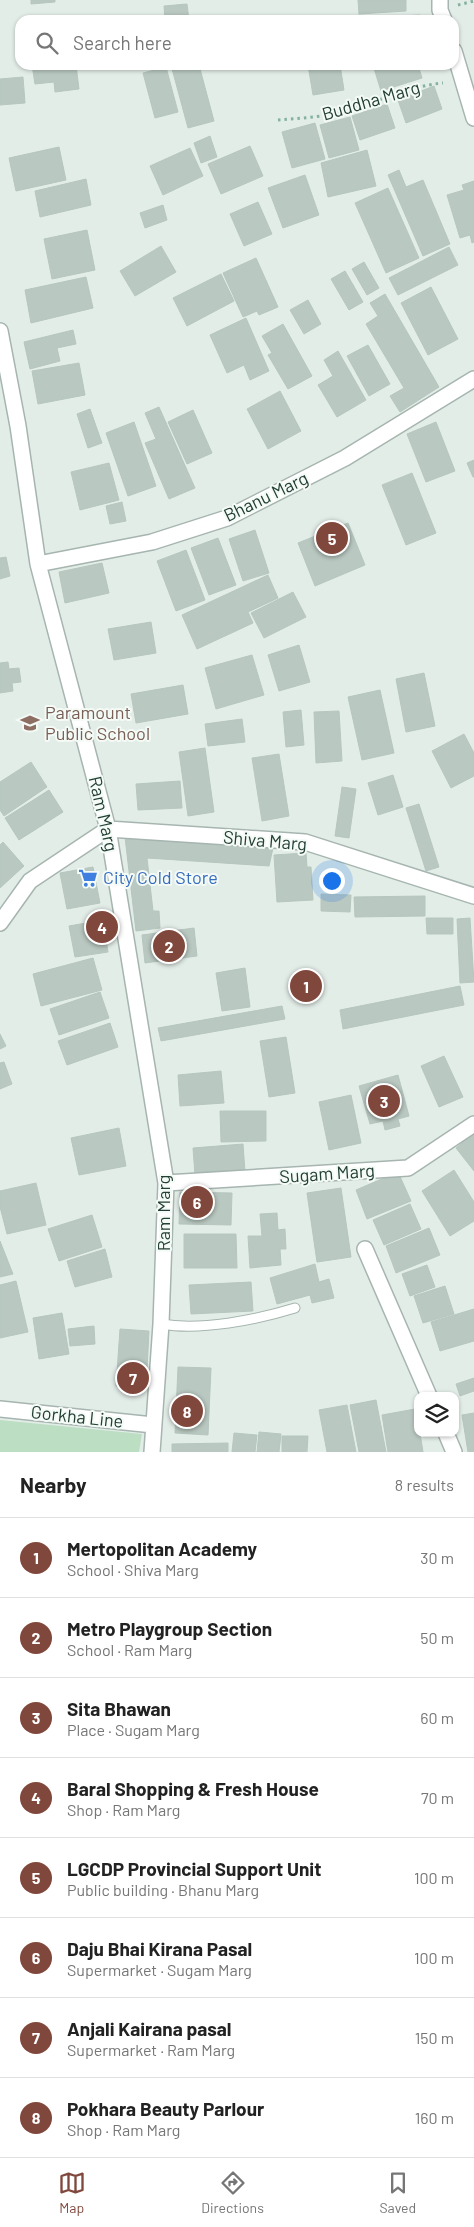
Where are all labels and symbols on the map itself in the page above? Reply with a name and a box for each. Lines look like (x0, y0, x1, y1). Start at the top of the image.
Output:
street label: Buddha Marg (319, 76, 422, 125)
street label: Bhanu Marg (220, 466, 311, 526)
pin: 5 (316, 519, 348, 557)
place label: Paramount Public School (45, 701, 150, 744)
school or university icon: Paramount Public School (19, 712, 41, 734)
street label: Ram Marg (85, 774, 123, 854)
street label: Shiva Marg (222, 825, 308, 855)
place label: City Cold Store (103, 866, 218, 888)
supermarket icon: City Cold Store (77, 867, 99, 889)
your location (319, 868, 345, 894)
pin: 4 (86, 908, 118, 946)
pin: 2 (153, 927, 185, 965)
pin: 1 (290, 967, 322, 1005)
pin: 3 (368, 1082, 400, 1120)
street label: Sugam Marg (279, 1159, 375, 1187)
street label: Ram Marg (152, 1175, 174, 1251)
pin: 6 (181, 1183, 213, 1221)
pin: 7 (117, 1359, 149, 1397)
pin: 8 (171, 1392, 203, 1430)
street label: Gorkha Line (30, 1400, 124, 1432)

